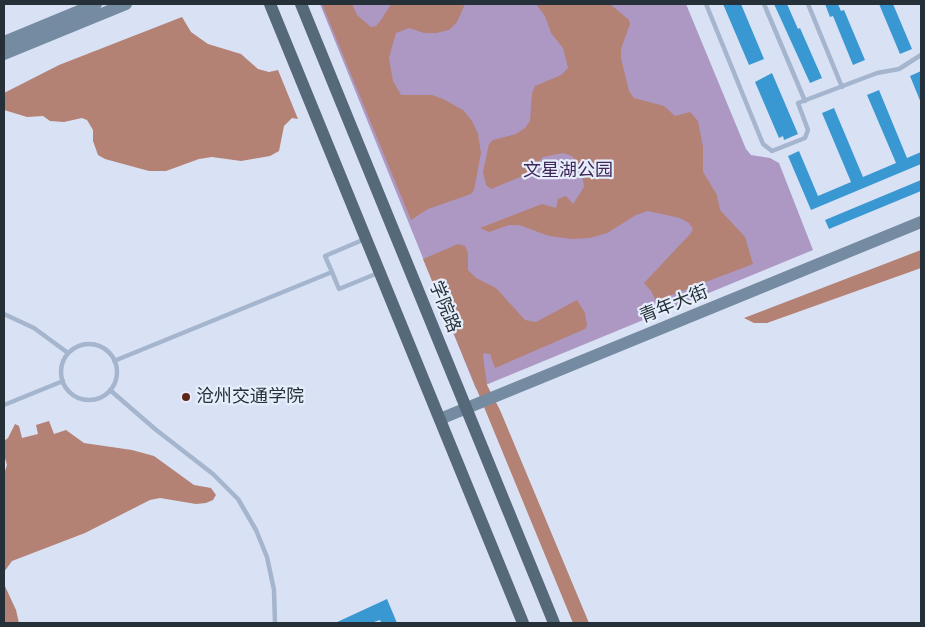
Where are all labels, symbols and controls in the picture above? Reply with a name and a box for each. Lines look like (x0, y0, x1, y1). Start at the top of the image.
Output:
park label: 文星湖公园 (523, 160, 613, 182)
street label: 学院路 (424, 278, 464, 336)
street label: 青年大街 (637, 282, 711, 328)
place label: 沧州交通学院 (196, 386, 304, 408)
marker: 沧州交通学院 (180, 391, 192, 403)

